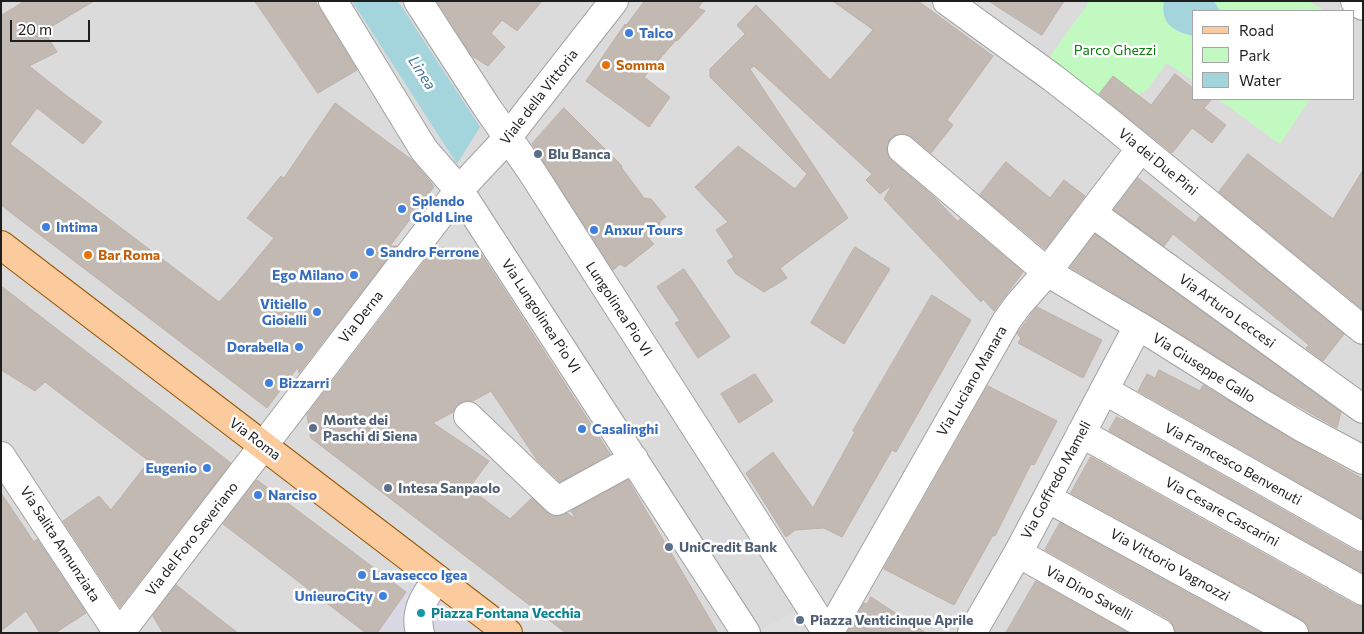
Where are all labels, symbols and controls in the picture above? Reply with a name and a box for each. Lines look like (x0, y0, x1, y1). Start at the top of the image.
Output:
scale bar (12, 10, 92, 42)
legend (1192, 10, 1354, 100)
text: 20 m (18, 20, 52, 38)
text: Road (1239, 21, 1274, 39)
place label: Talco (639, 25, 673, 41)
marker: Talco (623, 27, 635, 39)
park label: Parco Ghezzi (1074, 42, 1156, 58)
street label: Viale della Vittoria (497, 46, 581, 148)
text: Park (1239, 46, 1270, 64)
water label: Linea (404, 53, 440, 93)
place label: Somma (616, 57, 665, 73)
marker: Somma (600, 59, 612, 71)
text: Water (1239, 71, 1281, 89)
street label: Via dei Due Pini (1115, 125, 1201, 199)
place label: Blu Banca (548, 146, 611, 162)
marker: Blu Banca (532, 148, 544, 160)
place label: Splendo Gold Line (412, 193, 473, 226)
marker: Splendo Gold Line (396, 203, 408, 215)
place label: Intima (56, 219, 98, 235)
marker: Intima (40, 221, 52, 233)
place label: Anxur Tours (604, 222, 683, 238)
marker: Anxur Tours (588, 224, 600, 236)
place label: Sandro Ferrone (380, 244, 479, 260)
marker: Sandro Ferrone (364, 246, 376, 258)
place label: Bar Roma (98, 247, 160, 263)
marker: Bar Roma (82, 249, 94, 261)
street label: Via Lungolinea Pio VI (498, 256, 584, 376)
street label: Lungolinea Pio VI (582, 259, 656, 359)
place label: Ego Milano (272, 267, 344, 283)
marker: Ego Milano (348, 269, 360, 281)
street label: Via Arturo Leccesi (1176, 270, 1278, 352)
street label: Via Derna (335, 287, 387, 347)
place label: Vitiello Gioielli (260, 296, 307, 328)
marker: Vitiello Gioielli (311, 306, 323, 318)
street label: Via Luciano Manara (934, 323, 1010, 439)
street label: Via Giuseppe Gallo (1149, 330, 1259, 406)
place label: Dorabella (227, 339, 289, 355)
marker: Dorabella (293, 341, 305, 353)
place label: Bizzarri (279, 375, 329, 391)
marker: Bizzarri (263, 377, 275, 389)
place label: Monte dei Paschi di Siena (323, 412, 417, 444)
street label: Via Roma (226, 414, 284, 464)
street label: Via Goffredo Mameli (1018, 418, 1094, 542)
street label: Via Francesco Benvenuti (1161, 419, 1305, 509)
place label: Casalinghi (592, 421, 658, 437)
marker: Monte dei Paschi di Siena (307, 422, 319, 434)
marker: Casalinghi (576, 423, 588, 435)
place label: Eugenio (145, 460, 197, 476)
marker: Eugenio (201, 462, 213, 474)
street label: Via Cesare Cascarini (1162, 474, 1282, 550)
street label: Via del Foro Severiano (142, 479, 242, 599)
place label: Intesa Sanpaolo (398, 480, 500, 496)
marker: Intesa Sanpaolo (382, 482, 394, 494)
street label: Via Salita Annunziata (16, 483, 104, 605)
place label: Narciso (268, 487, 317, 503)
marker: Narciso (252, 489, 264, 501)
street label: Via Vittorio Vagnozzi (1107, 525, 1233, 605)
place label: UniCredit Bank (679, 539, 777, 555)
marker: UniCredit Bank (663, 541, 675, 553)
street label: Via Dino Savelli (1043, 562, 1135, 624)
place label: Lavasecco Igea (372, 567, 467, 583)
marker: Lavasecco Igea (356, 569, 368, 581)
place label: UnieuroCity (294, 588, 373, 604)
marker: UnieuroCity (377, 590, 389, 602)
place label: Piazza Fontana Vecchia (431, 605, 581, 621)
marker: Piazza Fontana Vecchia (415, 607, 427, 619)
place label: Piazza Venticinque Aprile (810, 612, 973, 628)
marker: Piazza Venticinque Aprile (794, 614, 806, 626)

